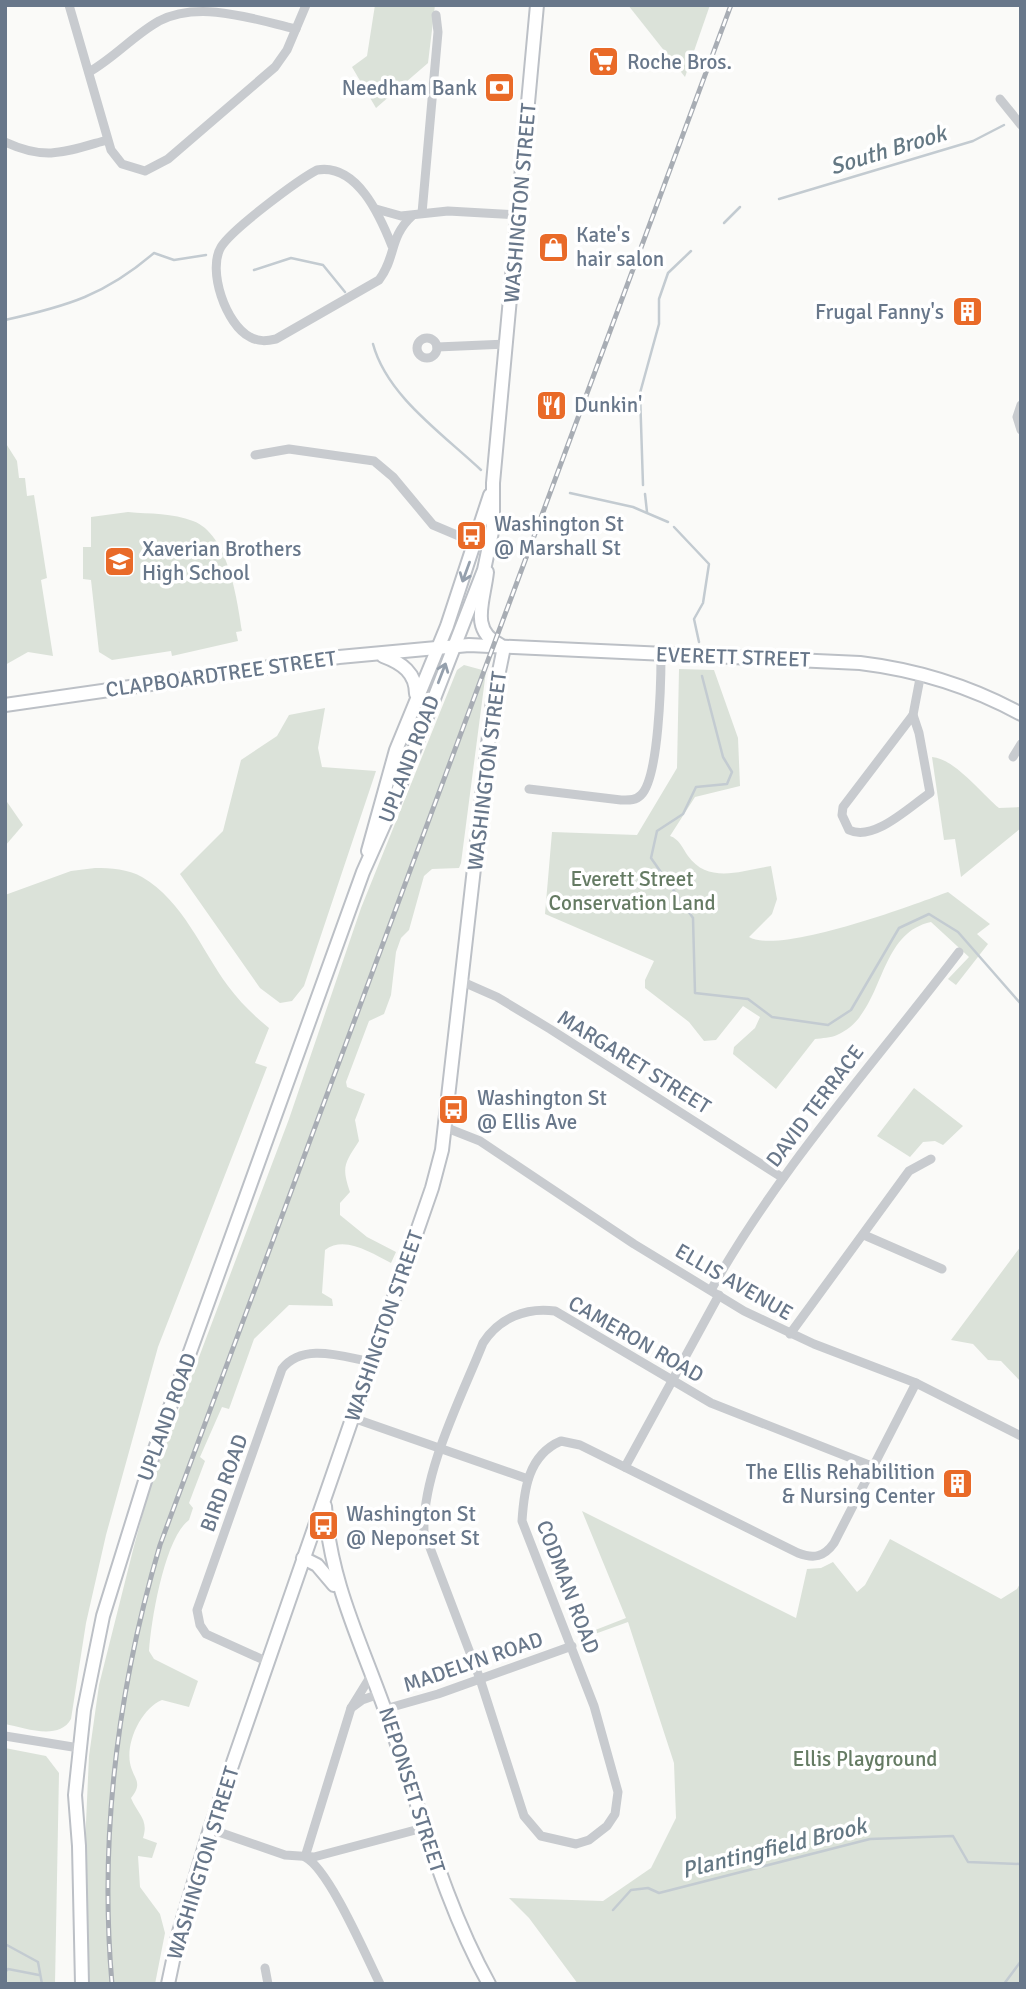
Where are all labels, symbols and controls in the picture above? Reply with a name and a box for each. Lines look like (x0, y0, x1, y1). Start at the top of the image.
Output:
supermarket icon: Roche Bros. (587, 45, 621, 79)
place label: Roche Bros. (627, 49, 732, 75)
bank icon: Needham Bank (483, 71, 517, 105)
place label: Needham Bank (342, 75, 477, 101)
street label: WASHINGTON STREET (498, 101, 542, 304)
water label: South Brook (826, 118, 952, 181)
place label: Kate's hair salon (576, 222, 664, 272)
shop icon: Kate's hair salon (536, 230, 570, 264)
building icon: Frugal Fanny's (950, 295, 984, 329)
place label: Frugal Fanny's (815, 299, 944, 325)
restaurant icon: Dunkin' (534, 388, 568, 422)
place label: Dunkin' (574, 392, 642, 418)
place label: Washington St @ Marshall St (494, 511, 624, 561)
bus stop icon: Washington St @ Marshall St (454, 519, 488, 553)
place label: Xaverian Brothers High School (142, 536, 301, 586)
school or university icon: Xaverian Brothers High School (102, 544, 136, 578)
one-way arrow (459, 561, 472, 583)
street label: EVERETT STREET (655, 641, 811, 673)
street label: CLAPBOARDTREE STREET (104, 645, 339, 703)
one-way arrow (437, 663, 450, 684)
street label: WASHINGTON STREET (462, 669, 512, 872)
street label: UPLAND ROAD (373, 692, 445, 826)
park label: Everett Street Conservation Land (548, 866, 716, 916)
street label: MARGARET STREET (552, 1004, 716, 1120)
street label: DAVID TERRACE (761, 1040, 869, 1172)
place label: Washington St @ Ellis Ave (477, 1085, 607, 1135)
bus stop icon: Washington St @ Ellis Ave (437, 1093, 471, 1127)
street label: WASHINGTON STREET (339, 1226, 429, 1425)
street label: ELLIS AVENUE (670, 1238, 798, 1326)
street label: CAMERON ROAD (564, 1290, 708, 1388)
street label: UPLAND ROAD (132, 1349, 202, 1485)
street label: BIRD ROAD (194, 1431, 254, 1535)
place label: The Ellis Rehabilition & Nursing Center (746, 1459, 935, 1509)
building icon: The Ellis Rehabilition & Nursing Center (941, 1467, 975, 1501)
place label: Washington St @ Neponset St (346, 1501, 480, 1551)
bus stop icon: Washington St @ Neponset St (306, 1509, 340, 1543)
street label: CODMAN ROAD (531, 1517, 605, 1657)
street label: MADELYN ROAD (400, 1626, 546, 1698)
street label: NEPONSET STREET (373, 1704, 451, 1877)
park label: Ellis Playground (793, 1746, 937, 1772)
street label: WASHINGTON STREET (161, 1763, 245, 1963)
water label: Plantingfield Brook (679, 1810, 872, 1885)

